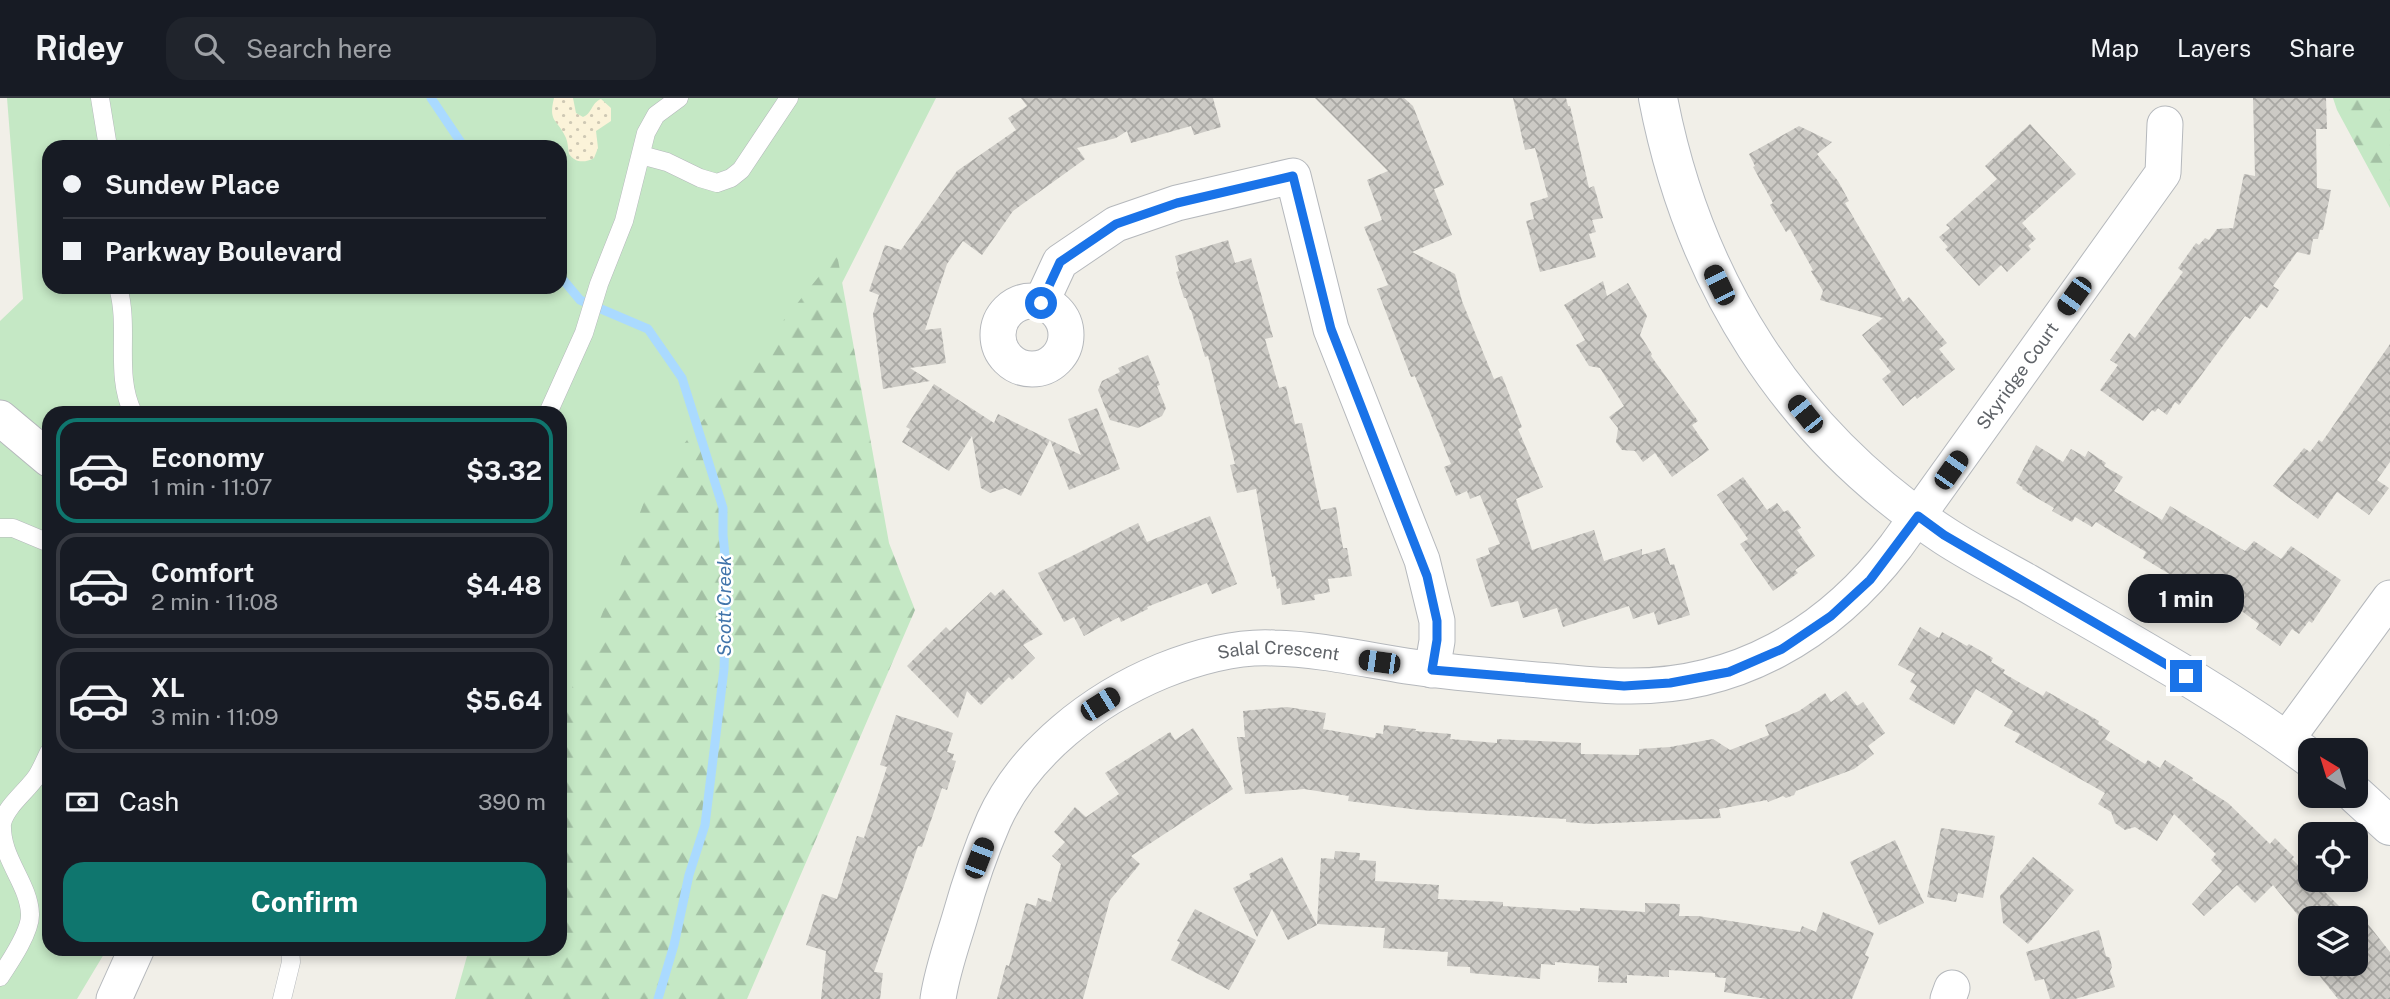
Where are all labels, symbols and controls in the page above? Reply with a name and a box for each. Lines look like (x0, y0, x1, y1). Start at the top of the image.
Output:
search box (166, 17, 656, 80)
text: Ridey (35, 29, 124, 67)
icon: search (190, 29, 228, 67)
text: Search here (246, 33, 392, 64)
text: Map (2090, 34, 2139, 62)
text: Layers (2177, 34, 2251, 62)
text: Share (2289, 34, 2355, 62)
text: Sundew Place (105, 169, 280, 200)
text: Parkway Boulevard (105, 236, 342, 267)
car (1701, 262, 1738, 308)
car (2054, 273, 2095, 319)
route start (1025, 287, 1057, 319)
street label: Skyridge Court (1972, 318, 2063, 433)
car (1784, 391, 1827, 437)
icon: car (67, 439, 130, 502)
text: Economy (151, 442, 264, 473)
car (1931, 447, 1972, 493)
text: $3.32 (466, 455, 542, 486)
text: 1 min · 11:07 (151, 473, 273, 500)
icon: car (67, 554, 130, 617)
water label: Scott Creek (713, 555, 735, 656)
text: Comfort (151, 557, 254, 588)
text: $4.48 (466, 570, 542, 601)
callout: 1 min (2128, 574, 2244, 624)
text: 1 min (2158, 585, 2214, 612)
text: 2 min · 11:08 (151, 588, 278, 615)
street label: Salal Crescent (1215, 637, 1341, 665)
car (1357, 649, 1402, 675)
route end (2170, 660, 2202, 692)
icon: car (67, 669, 130, 732)
text: XL (151, 672, 185, 703)
car (1077, 684, 1124, 724)
text: $5.64 (466, 685, 542, 716)
text: 3 min · 11:09 (151, 703, 279, 730)
north arrow (2298, 738, 2368, 808)
map controls (2298, 738, 2368, 976)
icon: cash (63, 783, 101, 821)
text: Cash (119, 786, 179, 817)
text: 390 m (478, 788, 546, 815)
button: locate (2298, 822, 2368, 892)
car (962, 835, 997, 881)
button: Confirm (63, 862, 546, 942)
button: layers (2298, 906, 2368, 976)

